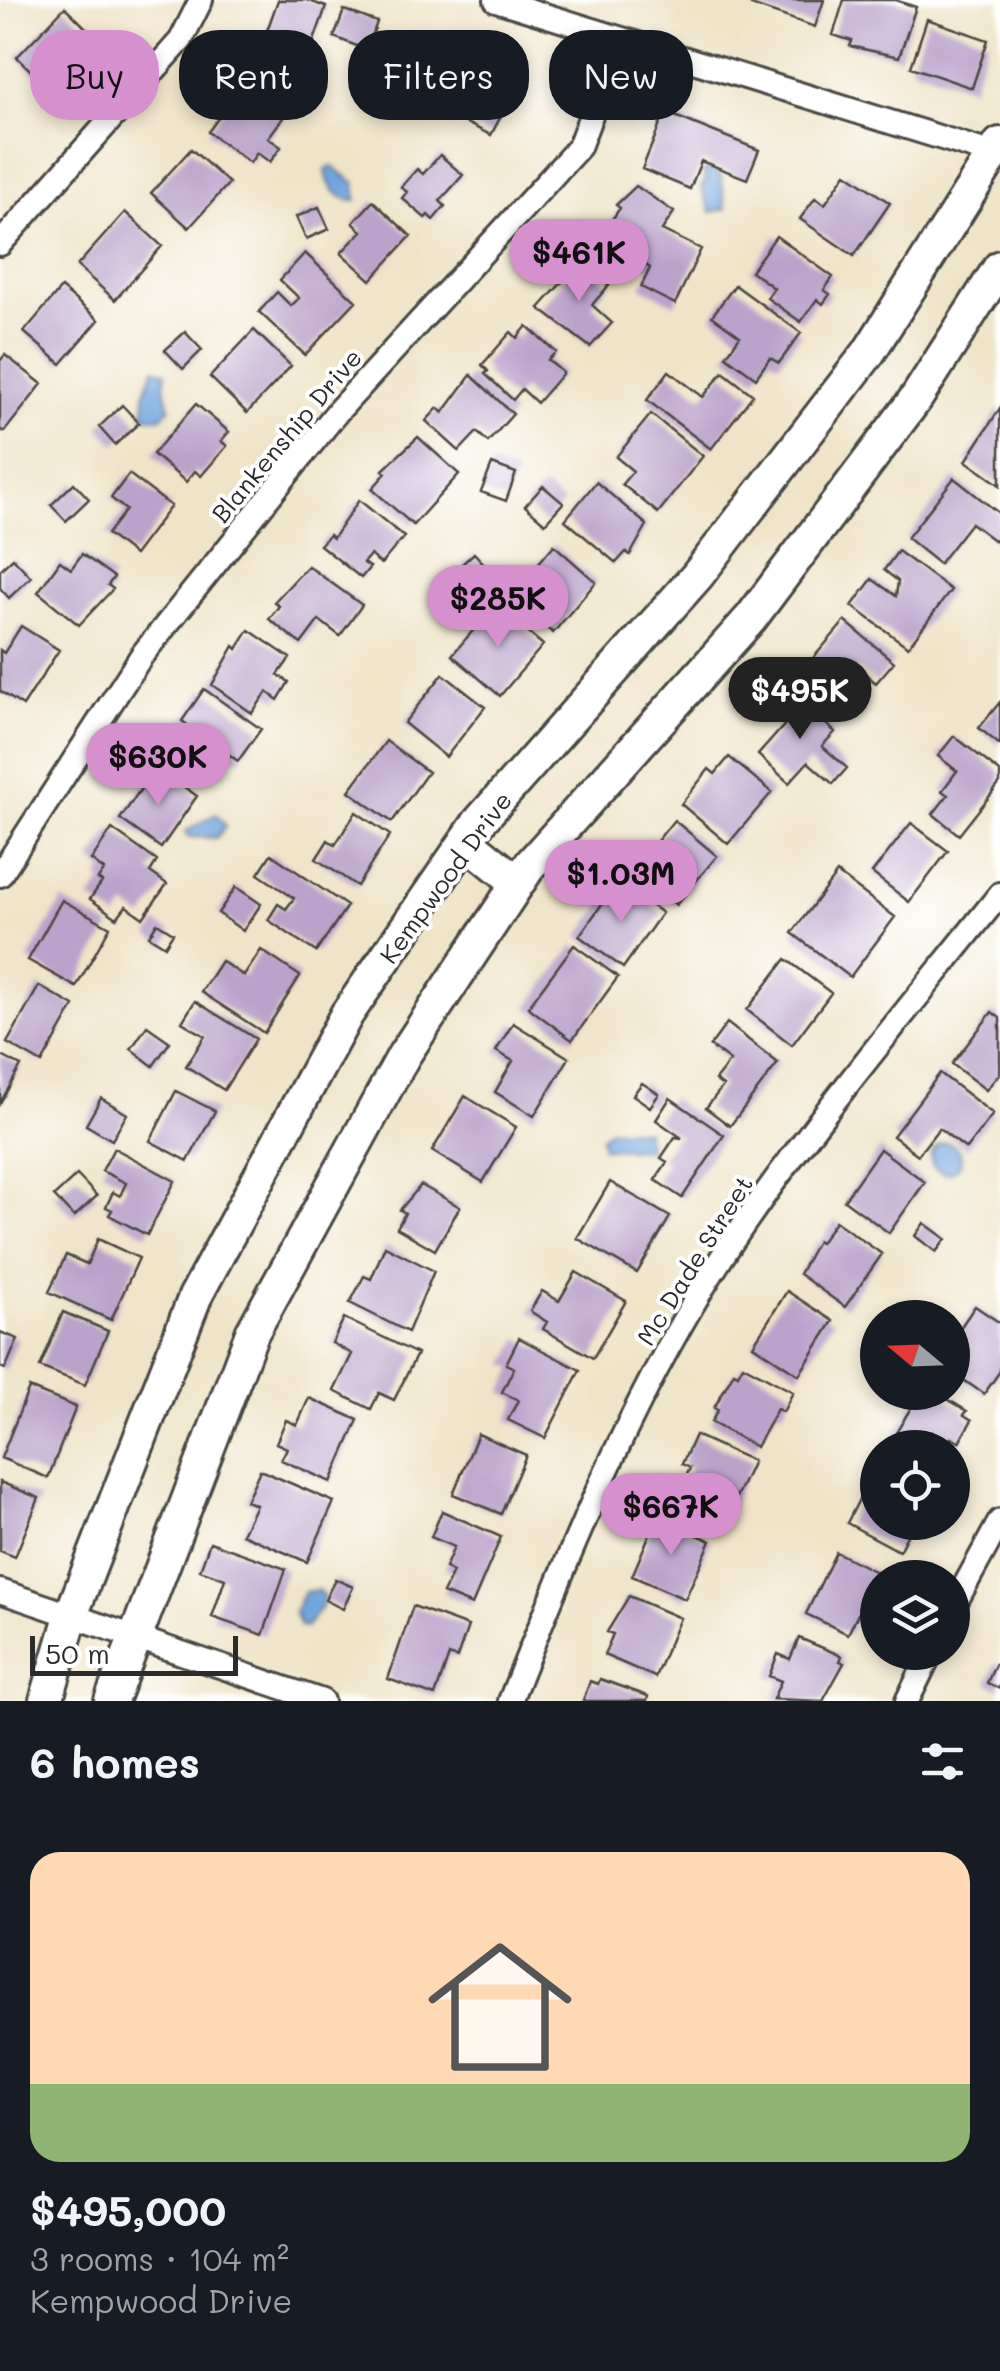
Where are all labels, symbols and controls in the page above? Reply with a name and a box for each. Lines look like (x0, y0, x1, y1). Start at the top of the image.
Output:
chip: Buy (30, 30, 159, 120)
chip: Rent (179, 30, 328, 120)
chip: Filters (348, 30, 529, 120)
chip: New (549, 30, 693, 120)
pin: $461K (509, 219, 649, 304)
text: $461K (532, 230, 626, 272)
street label: Blankenship Drive (204, 342, 368, 528)
pin: $285K (428, 565, 568, 650)
text: $285K (449, 576, 547, 618)
pin: $495K (730, 657, 870, 742)
text: $495K (750, 668, 850, 710)
pin: $630K (88, 723, 228, 808)
text: $630K (108, 734, 208, 776)
street label: Kempwood Drive (372, 785, 518, 969)
pin: $1.03M (540, 840, 702, 925)
text: $1.03M (566, 851, 676, 893)
street label: Mc Dade Street (629, 1169, 759, 1351)
north arrow (860, 1300, 970, 1410)
map controls (860, 1300, 970, 1670)
button: locate (860, 1430, 970, 1540)
pin: $667K (601, 1473, 741, 1558)
text: $667K (622, 1484, 720, 1526)
button: layers (860, 1560, 970, 1670)
scale bar (30, 1631, 238, 1676)
text: 50 m (45, 1635, 110, 1671)
text: 6 homes (30, 1734, 200, 1789)
icon: filters (915, 1734, 970, 1789)
icon: home (410, 1917, 590, 2097)
text: $495,000 (30, 2182, 226, 2237)
text: 3 rooms · 104 m² (30, 2237, 289, 2279)
text: Kempwood Drive (30, 2279, 292, 2321)

